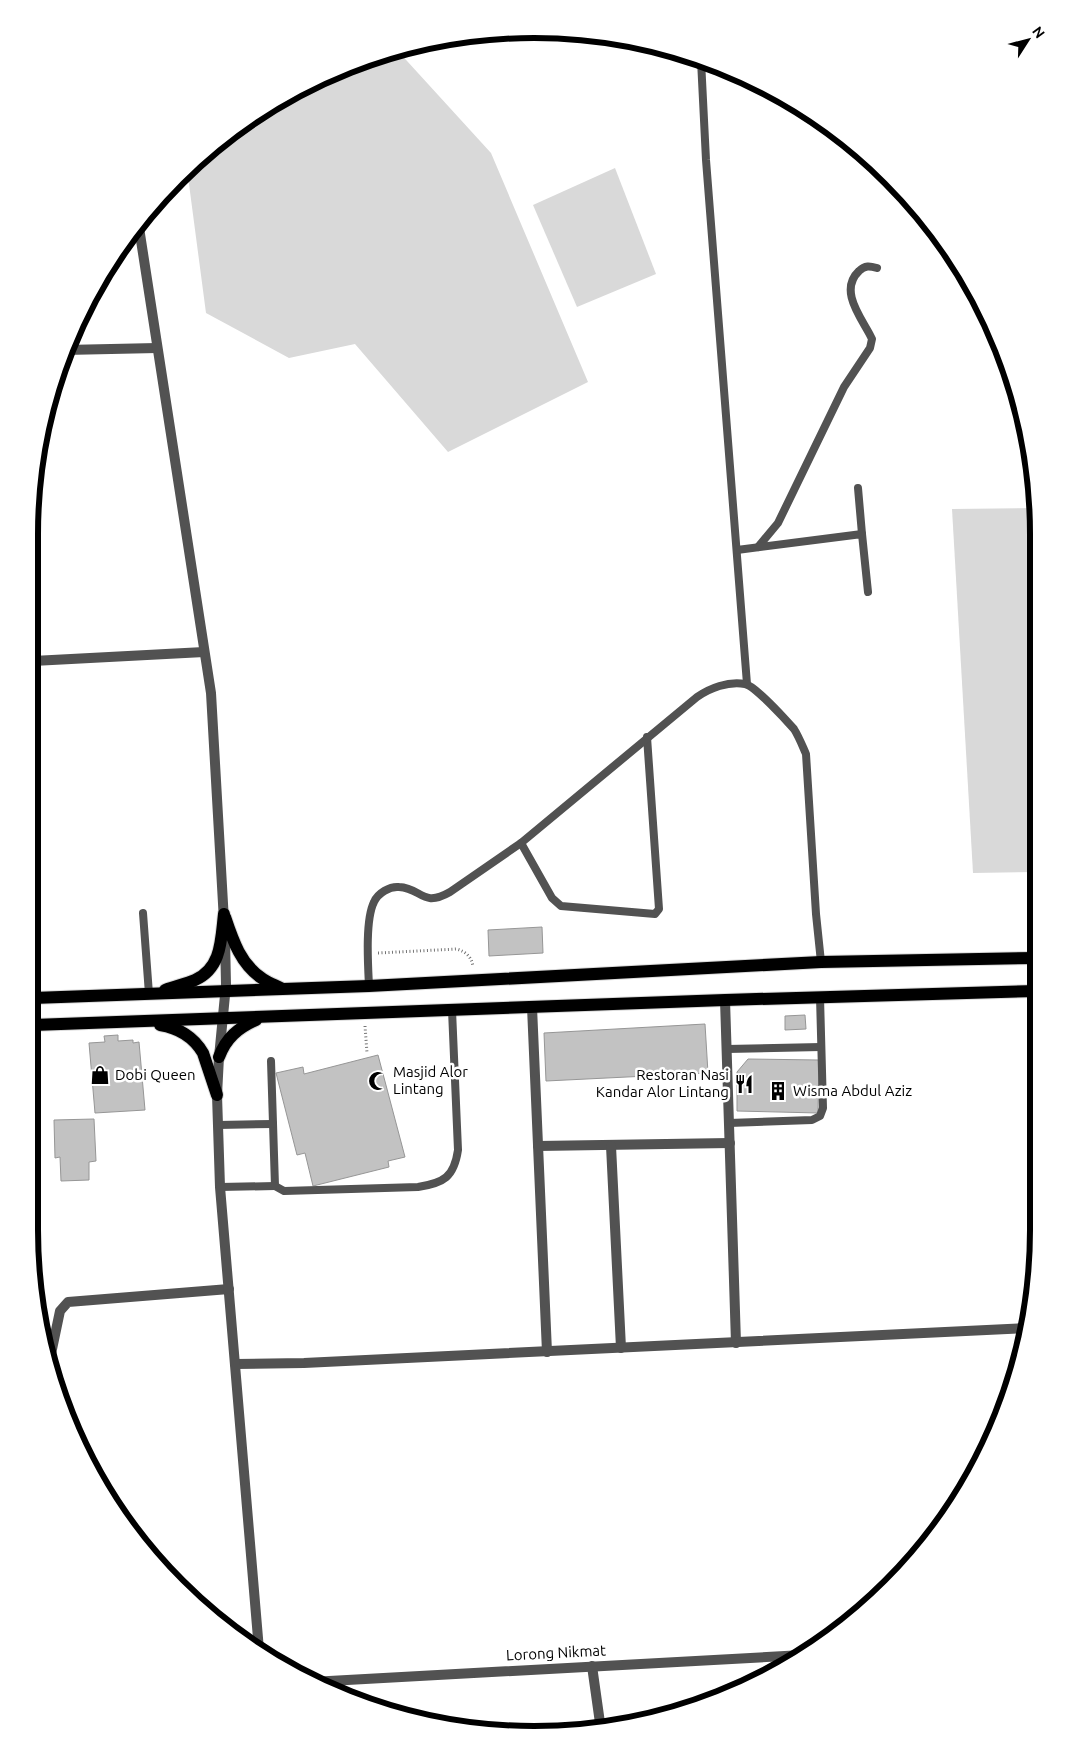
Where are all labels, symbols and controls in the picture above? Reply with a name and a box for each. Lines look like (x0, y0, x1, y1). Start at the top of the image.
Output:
north arrow (1003, 15, 1053, 65)
text: N (1029, 23, 1048, 41)
place label: Masjid Alor Lintang (393, 1063, 468, 1097)
shop icon: Dobi Queen (89, 1064, 111, 1086)
place label: Dobi Queen (115, 1066, 196, 1083)
place label: Restoran Nasi Kandar Alor Lintang (596, 1066, 729, 1100)
mosque icon: Masjid Alor Lintang (367, 1070, 389, 1092)
restaurant icon: Restoran Nasi Kandar Alor Lintang (733, 1073, 755, 1095)
building icon: Wisma Abdul Aziz (767, 1080, 789, 1102)
place label: Wisma Abdul Aziz (793, 1082, 912, 1099)
street label: Lorong Nikmat (506, 1641, 606, 1664)

